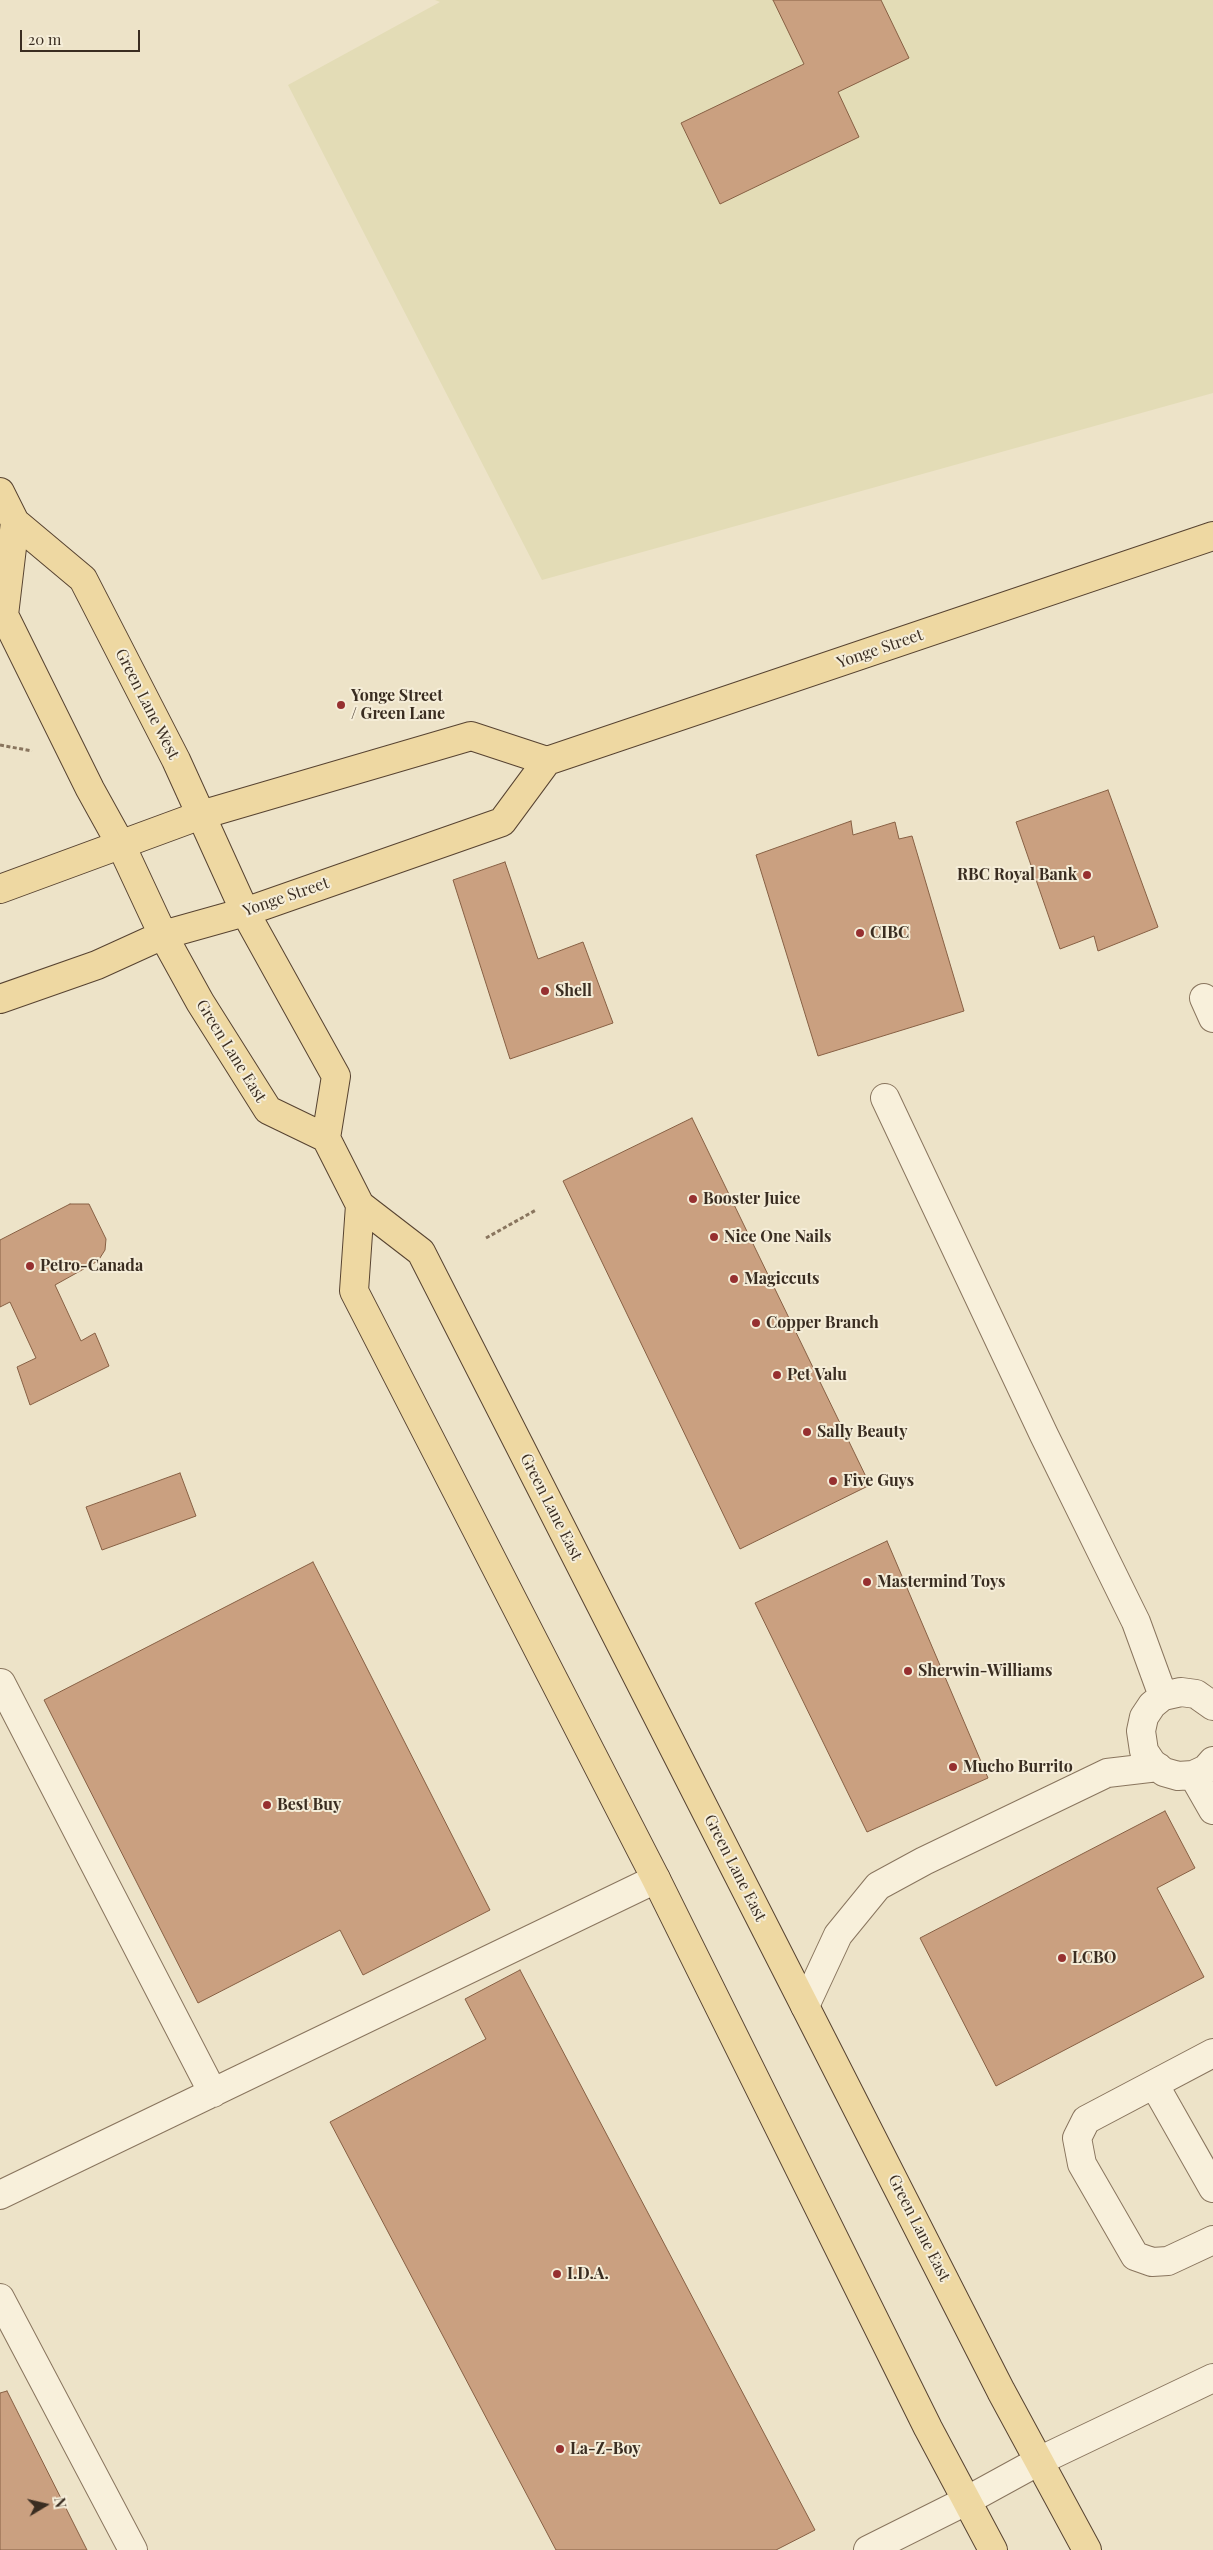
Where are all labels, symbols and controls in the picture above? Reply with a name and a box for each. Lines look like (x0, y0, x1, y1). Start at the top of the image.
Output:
scale bar (22, 20, 142, 52)
text: 20 m (28, 29, 61, 49)
street label: Yonge Street (834, 625, 926, 673)
street label: Green Lane West (111, 646, 183, 762)
place label: Yonge Street / Green Lane (351, 686, 445, 724)
marker: Yonge Street / Green Lane (335, 699, 347, 711)
place label: RBC Royal Bank (957, 865, 1077, 885)
marker: RBC Royal Bank (1081, 869, 1093, 881)
street label: Yonge Street (240, 873, 332, 921)
place label: CIBC (870, 923, 909, 943)
marker: CIBC (854, 927, 866, 939)
place label: Shell (555, 981, 592, 1001)
marker: Shell (539, 985, 551, 997)
street label: Green Lane East (192, 996, 270, 1106)
place label: Booster Juice (703, 1189, 800, 1209)
marker: Booster Juice (687, 1193, 699, 1205)
place label: Nice One Nails (724, 1227, 831, 1247)
marker: Nice One Nails (708, 1231, 720, 1243)
place label: Petro-Canada (40, 1256, 143, 1276)
marker: Petro-Canada (24, 1260, 36, 1272)
place label: Magiccuts (744, 1269, 820, 1289)
marker: Magiccuts (728, 1273, 740, 1285)
place label: Copper Branch (766, 1313, 879, 1333)
marker: Copper Branch (750, 1317, 762, 1329)
place label: Pet Valu (787, 1365, 847, 1385)
marker: Pet Valu (771, 1369, 783, 1381)
place label: Sally Beauty (817, 1422, 907, 1442)
marker: Sally Beauty (801, 1426, 813, 1438)
street label: Green Lane East (516, 1450, 586, 1564)
place label: Five Guys (843, 1471, 914, 1491)
marker: Five Guys (827, 1475, 839, 1487)
place label: Mastermind Toys (877, 1572, 1005, 1592)
marker: Mastermind Toys (861, 1576, 873, 1588)
place label: Sherwin-Williams (918, 1661, 1052, 1681)
marker: Sherwin-Williams (902, 1665, 914, 1677)
place label: Mucho Burrito (963, 1757, 1073, 1777)
marker: Mucho Burrito (947, 1761, 959, 1773)
place label: Best Buy (277, 1795, 341, 1815)
marker: Best Buy (261, 1799, 273, 1811)
street label: Green Lane East (700, 1811, 770, 1925)
place label: LCBO (1072, 1948, 1116, 1968)
marker: LCBO (1056, 1952, 1068, 1964)
street label: Green Lane East (884, 2171, 954, 2285)
place label: I.D.A. (567, 2264, 609, 2284)
marker: I.D.A. (551, 2268, 563, 2280)
place label: La-Z-Boy (570, 2439, 641, 2459)
marker: La-Z-Boy (554, 2443, 566, 2455)
north arrow (20, 2480, 70, 2530)
text: N (50, 2496, 70, 2509)

